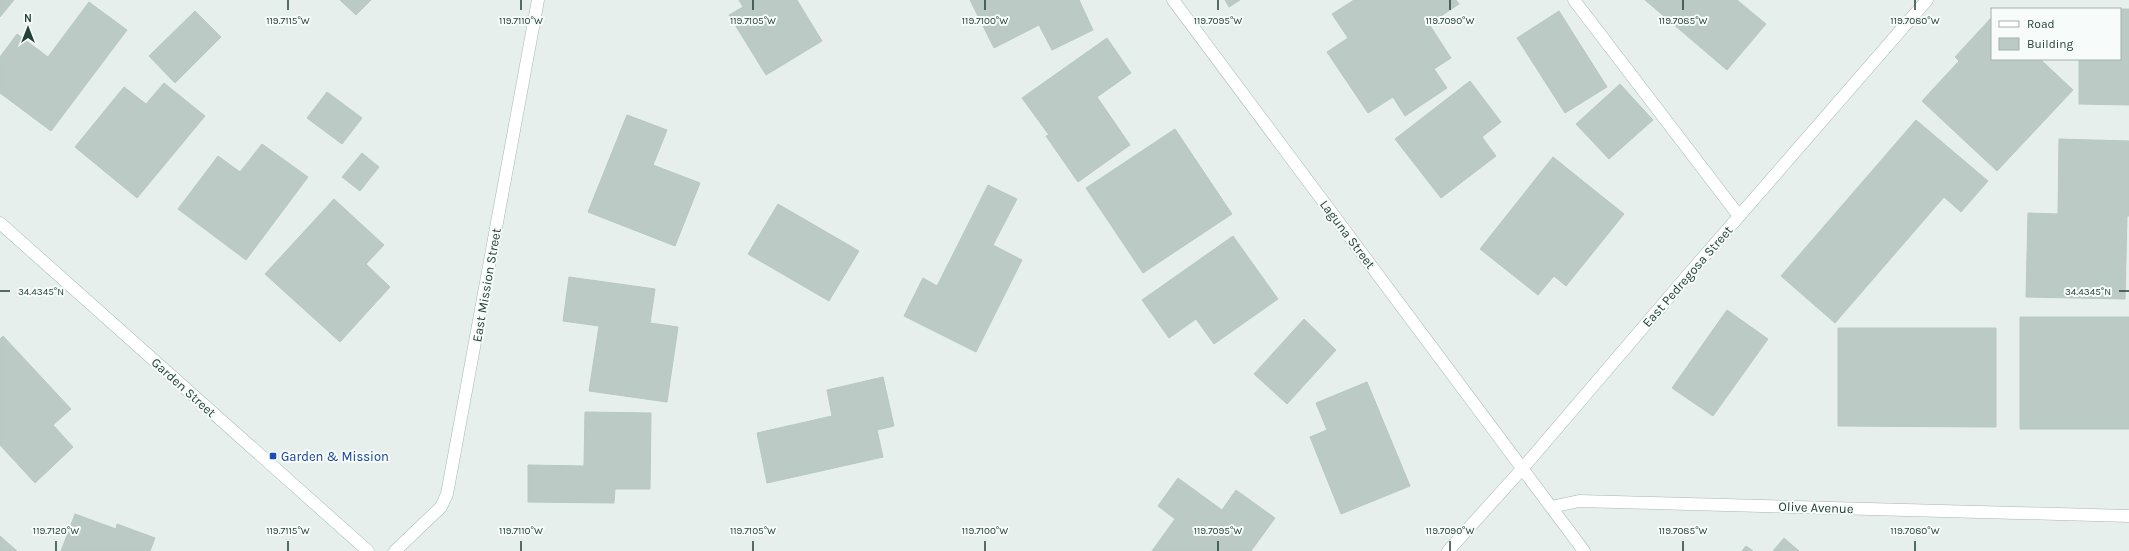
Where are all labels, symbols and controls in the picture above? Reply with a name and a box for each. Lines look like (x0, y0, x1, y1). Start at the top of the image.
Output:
north arrow (8, 8, 48, 48)
legend (1991, 8, 2121, 60)
text: N (24, 12, 32, 25)
text: 119.7115°W (266, 15, 310, 27)
text: 119.7110°W (499, 15, 543, 27)
text: 119.7105°W (730, 15, 776, 27)
text: 119.7100°W (962, 15, 1008, 27)
text: 119.7095°W (1194, 15, 1242, 27)
text: 119.7090°W (1426, 15, 1475, 27)
text: 119.7085°W (1659, 15, 1708, 27)
text: 119.7080°W (1890, 15, 1940, 27)
text: Road (2027, 17, 2055, 31)
text: Building (2027, 37, 2074, 51)
street label: Laguna Street (1317, 197, 1378, 272)
street label: East Pedregosa Street (1639, 222, 1736, 330)
street label: East Mission Street (469, 227, 504, 343)
text: 34.4345°N (18, 286, 64, 298)
text: 34.4345°N (2065, 286, 2111, 298)
street label: Garden Street (148, 355, 219, 420)
place label: Garden & Mission (281, 449, 389, 464)
marker: Garden & Mission (268, 451, 278, 461)
street label: Olive Avenue (1778, 499, 1854, 516)
text: 119.7120°W (33, 525, 79, 537)
text: 119.7115°W (266, 525, 310, 537)
text: 119.7110°W (499, 525, 543, 537)
text: 119.7105°W (730, 525, 776, 537)
text: 119.7100°W (962, 525, 1008, 537)
text: 119.7095°W (1194, 525, 1242, 537)
text: 119.7090°W (1426, 525, 1475, 537)
text: 119.7085°W (1659, 525, 1708, 537)
text: 119.7080°W (1890, 525, 1940, 537)

